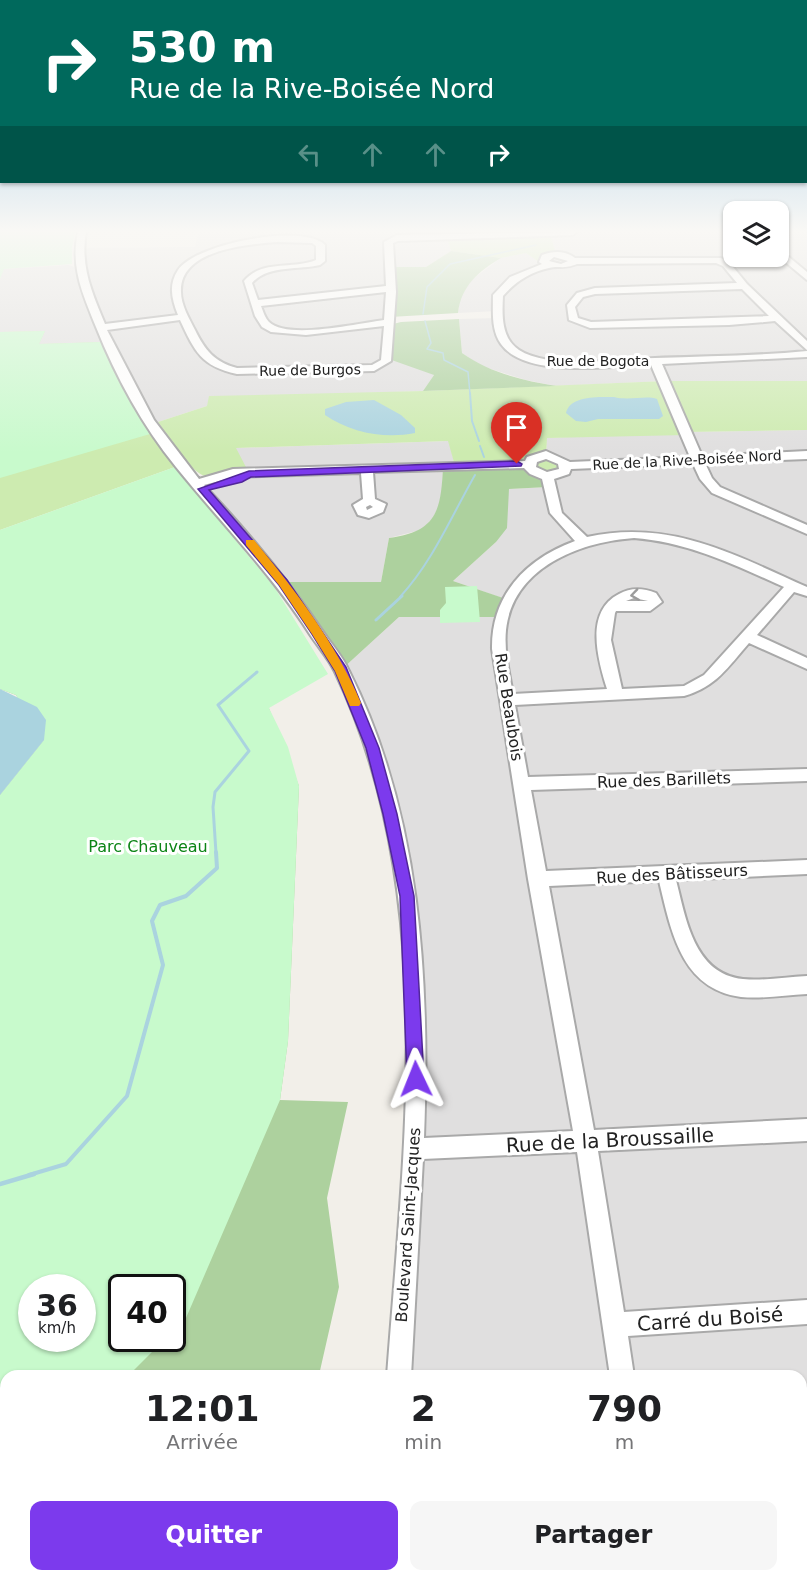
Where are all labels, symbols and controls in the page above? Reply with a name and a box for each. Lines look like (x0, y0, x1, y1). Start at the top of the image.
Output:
text: 530 m (129, 23, 275, 72)
icon: right (30, 24, 108, 102)
text: Rue de la Rive-Boisée Nord (129, 73, 494, 104)
icon: left (293, 138, 326, 171)
icon: ahead (356, 138, 389, 171)
icon: ahead (419, 138, 452, 171)
icon: right (482, 138, 515, 171)
map controls (723, 201, 789, 267)
button: layers (723, 201, 789, 267)
street label: Rue de Bogota (547, 353, 649, 369)
street label: Rue de Burgos (259, 361, 361, 379)
pin (491, 402, 542, 464)
icon: arrive (500, 411, 533, 444)
street label: Rue de la Rive-Boisée Nord (592, 447, 782, 473)
one-way arrow (630, 588, 640, 600)
street label: Rue Beaubois (491, 652, 527, 762)
street label: Rue des Barillets (597, 768, 731, 792)
park label: Parc Chauveau (88, 837, 208, 856)
street label: Rue des Bâtisseurs (596, 861, 748, 887)
position arrow (384, 1047, 448, 1111)
street label: Rue de la Broussaille (505, 1123, 715, 1157)
street label: Boulevard Saint-Jacques (392, 1127, 424, 1323)
speed limit sign: 40 (108, 1274, 186, 1352)
text: 36 (36, 1288, 78, 1323)
street label: Carré du Boisé (636, 1302, 784, 1336)
text: km/h (38, 1319, 76, 1337)
text: 12:01 (145, 1388, 259, 1429)
text: 2 (411, 1388, 436, 1429)
text: 790 (587, 1388, 662, 1429)
text: Arrivée (166, 1430, 238, 1454)
text: min (404, 1430, 442, 1454)
text: m (615, 1430, 634, 1454)
button: Quitter (30, 1501, 398, 1570)
button: Partager (410, 1501, 777, 1570)

